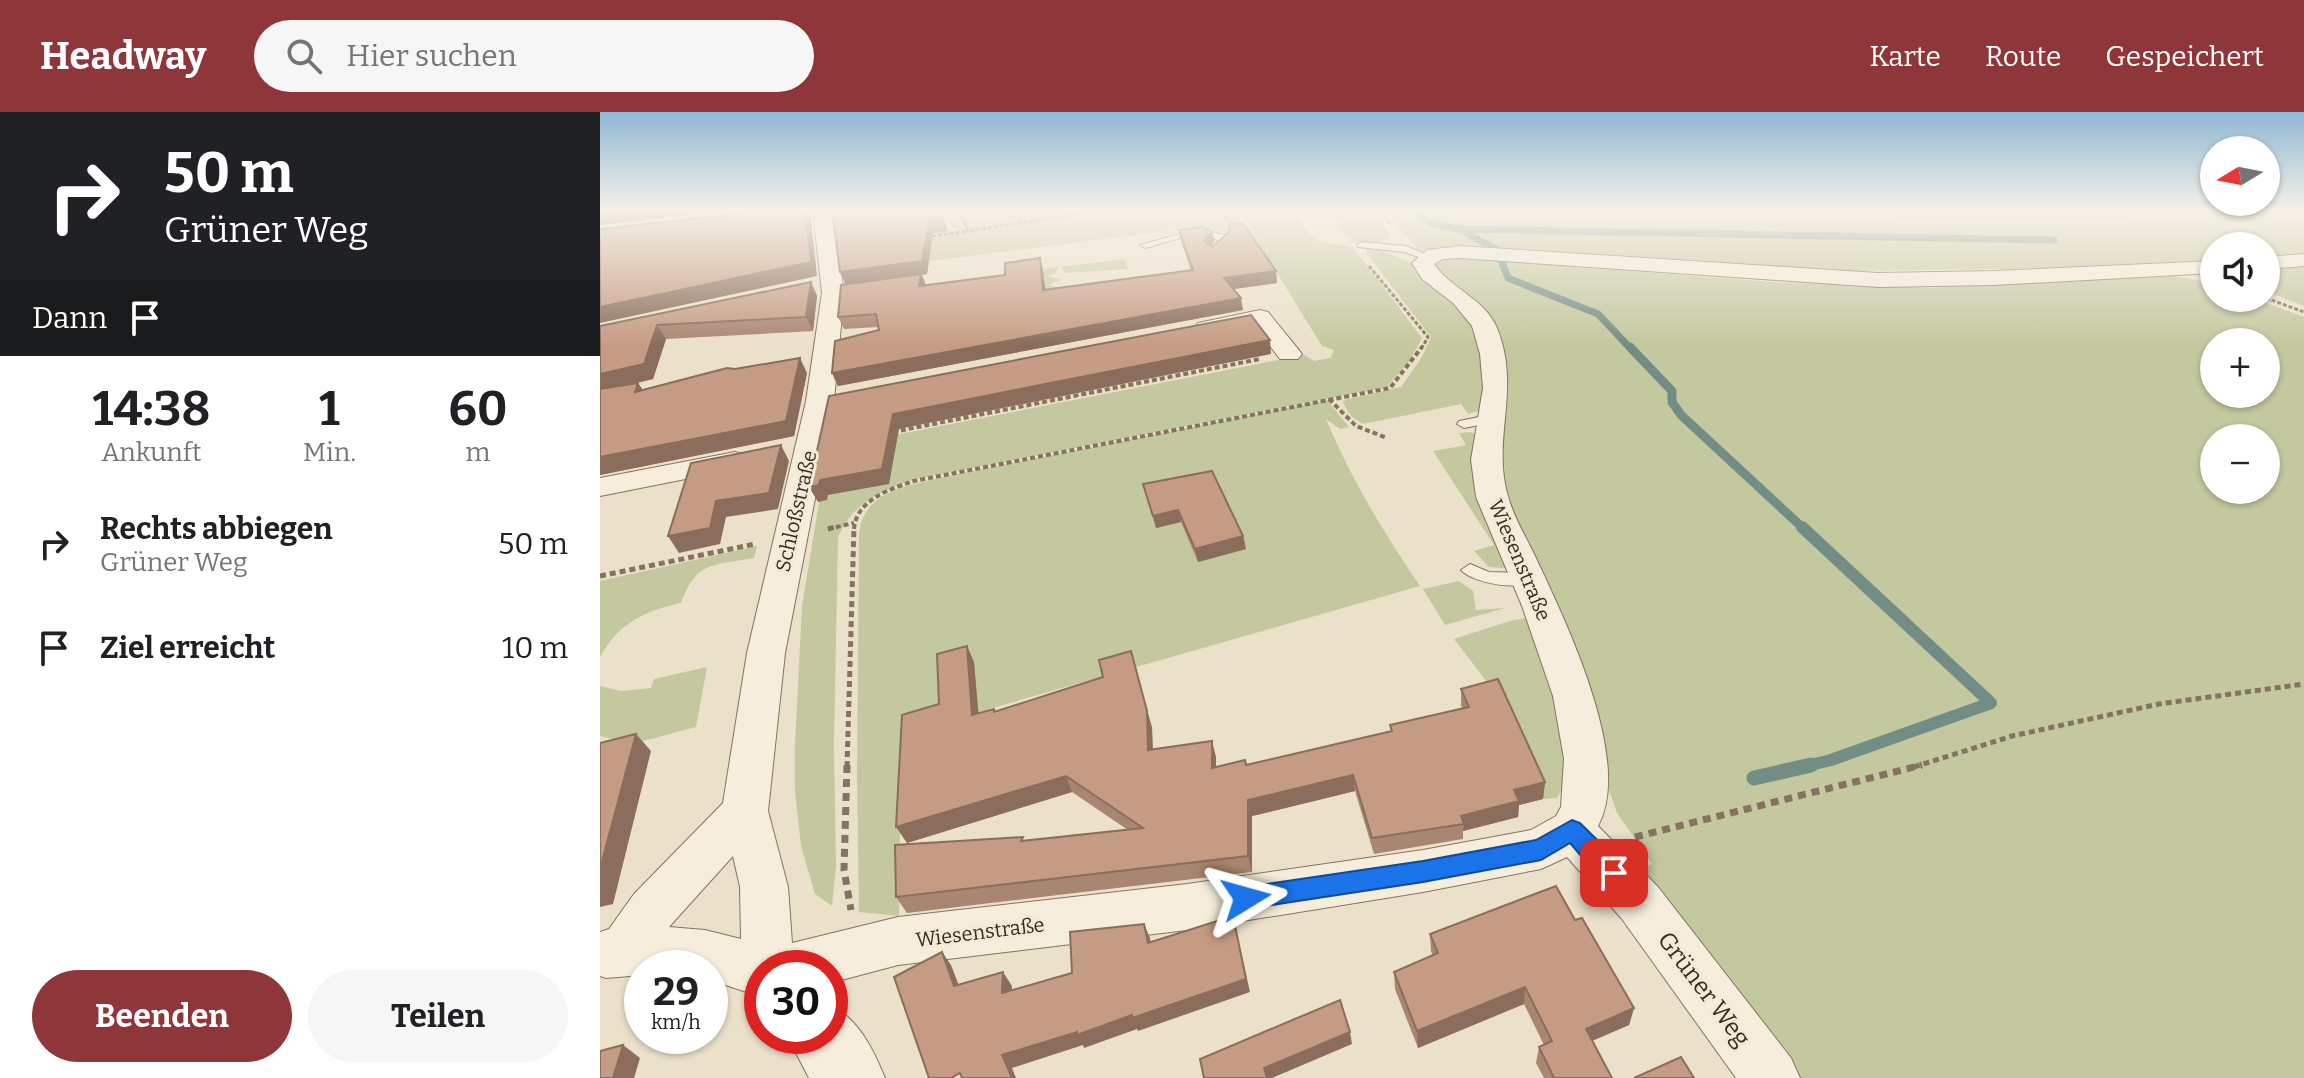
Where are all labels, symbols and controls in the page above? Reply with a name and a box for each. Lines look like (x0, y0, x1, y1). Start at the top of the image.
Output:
search box (254, 20, 814, 92)
text: Headway (40, 33, 206, 79)
icon: search (282, 34, 326, 78)
text: Hier suchen (346, 38, 517, 74)
text: Karte (1870, 40, 1941, 73)
text: Route (1985, 40, 2061, 73)
text: Gespeichert (2105, 40, 2264, 73)
north arrow (2200, 136, 2280, 216)
map controls (2200, 136, 2280, 504)
text: 50 m (164, 140, 294, 207)
icon: right (32, 144, 136, 248)
text: Grüner Weg (164, 208, 368, 252)
button: sound (2200, 232, 2280, 312)
icon: arrive (123, 296, 167, 340)
text: Dann (32, 300, 107, 336)
button: + (2200, 328, 2280, 408)
text: 14:38 (93, 380, 210, 438)
text: 1 (319, 380, 340, 438)
text: 60 (449, 380, 507, 438)
button: − (2200, 424, 2280, 504)
text: Ankunft (101, 437, 201, 468)
text: Min. (303, 437, 356, 468)
text: m (466, 437, 490, 468)
street label: Schloßstraße (770, 448, 822, 574)
street label: Wiesenstraße (1484, 496, 1556, 624)
text: Rechts abbiegen (100, 511, 333, 547)
icon: right (32, 522, 76, 566)
text: 50 m (498, 526, 568, 562)
text: Grüner Weg (100, 547, 248, 578)
icon: arrive (32, 626, 76, 670)
text: Ziel erreicht (100, 630, 275, 666)
text: 10 m (502, 630, 568, 666)
pin (1580, 839, 1648, 907)
icon: arrive (1592, 851, 1636, 895)
position arrow (1204, 856, 1288, 940)
street label: Wiesenstraße (914, 912, 1046, 952)
street label: Grüner Weg (1652, 926, 1756, 1052)
speed limit sign: 30 (744, 950, 848, 1054)
text: 29 (653, 968, 699, 1016)
button: Beenden (32, 970, 292, 1062)
button: Teilen (308, 970, 568, 1062)
text: km/h (651, 1010, 701, 1034)

